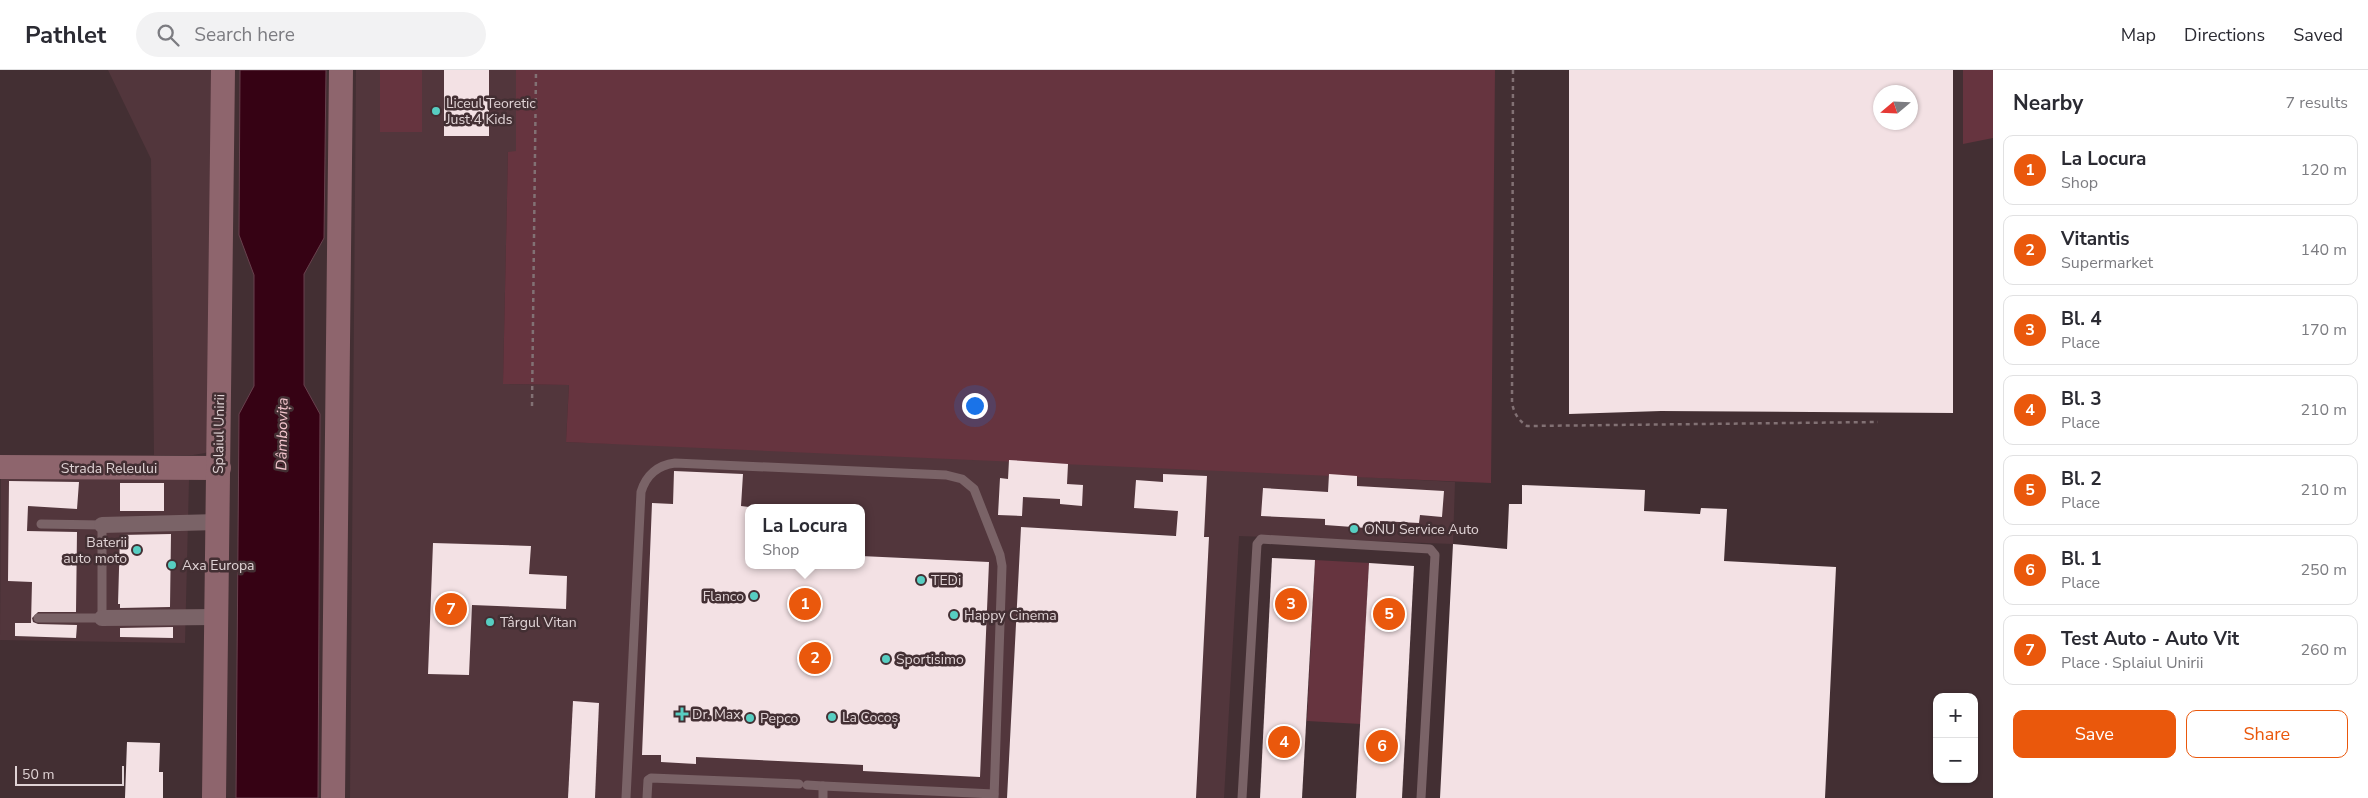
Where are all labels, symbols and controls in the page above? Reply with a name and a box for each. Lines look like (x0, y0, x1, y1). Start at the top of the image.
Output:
search box (136, 12, 486, 57)
text: Pathlet (25, 19, 106, 51)
icon: search (154, 21, 182, 49)
text: Search here (194, 22, 295, 48)
text: Map (2121, 23, 2156, 47)
text: Directions (2184, 23, 2265, 47)
text: Saved (2293, 23, 2343, 47)
north arrow (1873, 85, 1918, 130)
text: Nearby (2013, 89, 2083, 117)
text: 7 results (2286, 92, 2348, 114)
place label: Liceul Teoretic Just 4 Kids (445, 94, 536, 129)
marker: Liceul Teoretic Just 4 Kids (430, 105, 442, 117)
text: La Locura (2061, 146, 2146, 172)
text: 1 (2025, 159, 2035, 181)
text: 120 m (2300, 159, 2347, 181)
text: Shop (2061, 172, 2098, 194)
text: Vitantis (2061, 226, 2130, 252)
text: 2 (2025, 239, 2035, 261)
text: 140 m (2300, 239, 2347, 261)
text: Supermarket (2061, 252, 2153, 274)
text: Bl. 4 (2061, 306, 2102, 332)
text: 3 (2025, 319, 2035, 341)
text: 170 m (2300, 319, 2347, 341)
text: Place (2061, 332, 2100, 354)
text: Bl. 3 (2061, 386, 2102, 412)
your location (962, 393, 988, 419)
street label: Splaiul Unirii (209, 394, 229, 474)
water label: Dâmbovița (271, 397, 293, 471)
text: 4 (2025, 399, 2035, 421)
text: 210 m (2300, 399, 2347, 421)
text: Place (2061, 412, 2100, 434)
street label: Strada Releului (61, 459, 157, 478)
text: Bl. 2 (2061, 466, 2102, 492)
text: 5 (2025, 479, 2035, 501)
text: 210 m (2300, 479, 2347, 501)
text: Place (2061, 492, 2100, 514)
popup (745, 504, 865, 569)
text: La Locura (762, 513, 848, 539)
place label: ONU Service Auto (1364, 520, 1479, 539)
marker: ONU Service Auto (1348, 523, 1360, 535)
place label: Baterii auto moto (63, 533, 127, 568)
text: Shop (762, 539, 799, 561)
marker: Baterii auto moto (131, 544, 143, 556)
text: Bl. 1 (2061, 546, 2102, 572)
place label: Axa Europa (182, 556, 255, 575)
marker: Axa Europa (166, 559, 178, 571)
text: 6 (2025, 559, 2035, 581)
text: 250 m (2300, 559, 2347, 581)
place label: TEDi (931, 571, 961, 590)
text: Place (2061, 572, 2100, 594)
marker: TEDi (915, 574, 927, 586)
pin: 1 (789, 585, 821, 623)
pin: 3 (1275, 585, 1307, 623)
place label: Flanco (703, 587, 744, 606)
pin: 7 (435, 590, 467, 628)
marker: Flanco (748, 590, 760, 602)
pin: 5 (1373, 595, 1405, 633)
place label: Happy Cinema (964, 606, 1057, 625)
marker: Happy Cinema (948, 609, 960, 621)
place label: Târgul Vitan (500, 613, 577, 632)
marker: Târgul Vitan (484, 616, 496, 628)
text: Test Auto - Auto Vit (2061, 626, 2239, 652)
pin: 2 (799, 639, 831, 677)
text: 7 (2025, 639, 2035, 661)
text: 260 m (2300, 639, 2347, 661)
place label: Sportisimo (896, 650, 964, 669)
text: Place · Splaiul Unirii (2061, 652, 2204, 674)
marker: Sportisimo (880, 653, 892, 665)
map controls (1933, 693, 1978, 783)
button: + (1933, 693, 1978, 738)
place label: Dr. Max (692, 705, 741, 724)
marker: Dr. Max (676, 708, 688, 720)
place label: La Cocoș (842, 708, 898, 727)
place label: Pepco (760, 709, 799, 728)
button: Save (2013, 710, 2176, 758)
button: Share (2186, 710, 2348, 758)
marker: La Cocoș (826, 711, 838, 723)
marker: Pepco (744, 712, 756, 724)
pin: 4 (1268, 723, 1300, 761)
pin: 6 (1366, 727, 1398, 765)
button: − (1933, 738, 1978, 783)
scale bar (15, 763, 124, 786)
text: 50 m (22, 765, 54, 784)

